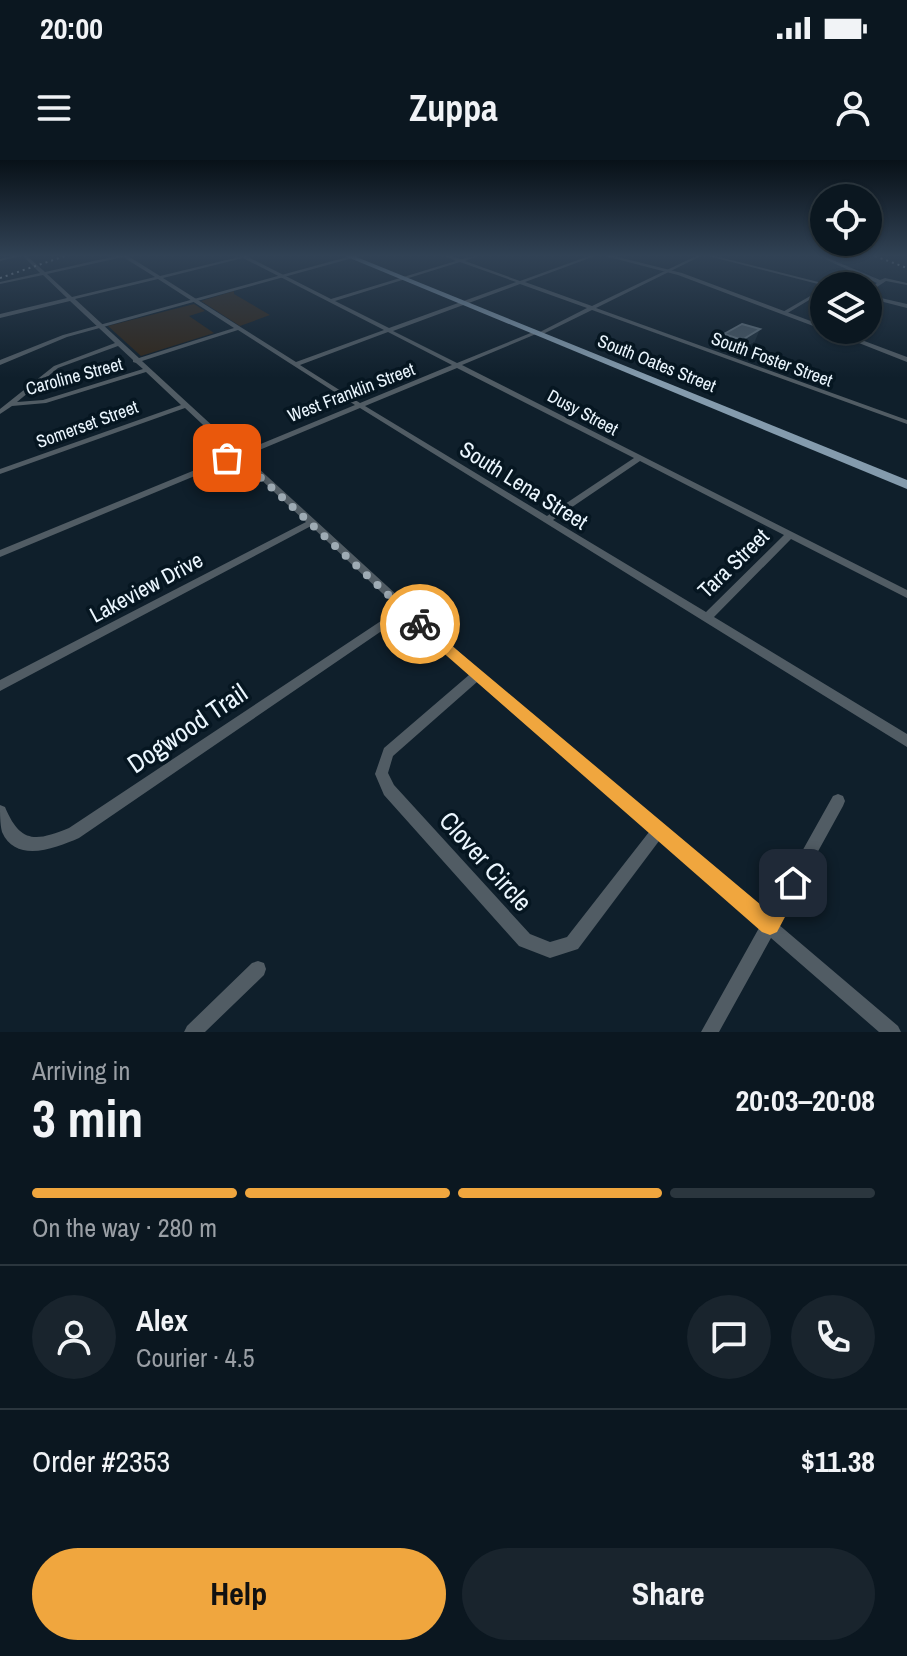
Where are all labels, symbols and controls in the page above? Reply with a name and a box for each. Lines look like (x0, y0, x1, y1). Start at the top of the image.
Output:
text: 20:00 (40, 8, 103, 48)
text: Zuppa (409, 84, 498, 132)
icon: menu (32, 86, 76, 130)
icon: person (831, 86, 875, 130)
map controls (810, 184, 882, 344)
button: locate (810, 184, 882, 256)
button: layers (810, 272, 882, 344)
street label: South Foster Street (708, 325, 836, 393)
street label: South Oates Street (594, 328, 720, 398)
street label: Caroline Street (23, 351, 125, 401)
street label: West Franklin Street (284, 356, 418, 428)
street label: Dusy Street (543, 383, 623, 441)
street label: Somerset Street (33, 394, 141, 454)
pin (193, 424, 261, 492)
street label: South Lena Street (454, 434, 594, 536)
icon: bag (205, 436, 249, 480)
street label: Tara Street (691, 521, 775, 605)
street label: Lakeview Drive (84, 545, 208, 629)
courier (380, 584, 460, 664)
icon: bike (398, 602, 442, 646)
street label: Dogwood Trail (120, 675, 254, 781)
street label: Clover Circle (432, 804, 540, 918)
pin (759, 849, 827, 917)
icon: home (771, 861, 815, 905)
text: Arriving in (32, 1053, 130, 1088)
text: 20:03–20:08 (736, 1080, 875, 1120)
text: 3 min (32, 1083, 143, 1153)
text: On the way · 280 m (32, 1210, 217, 1245)
button: person (32, 1295, 116, 1379)
button: chat (687, 1295, 771, 1379)
button: phone (791, 1295, 875, 1379)
text: Alex (136, 1300, 188, 1340)
text: Courier · 4.5 (136, 1340, 255, 1375)
text: Order #2353 (32, 1441, 170, 1481)
text: $11.38 (801, 1441, 875, 1481)
button: Help (32, 1548, 446, 1640)
button: Share (462, 1548, 875, 1640)

